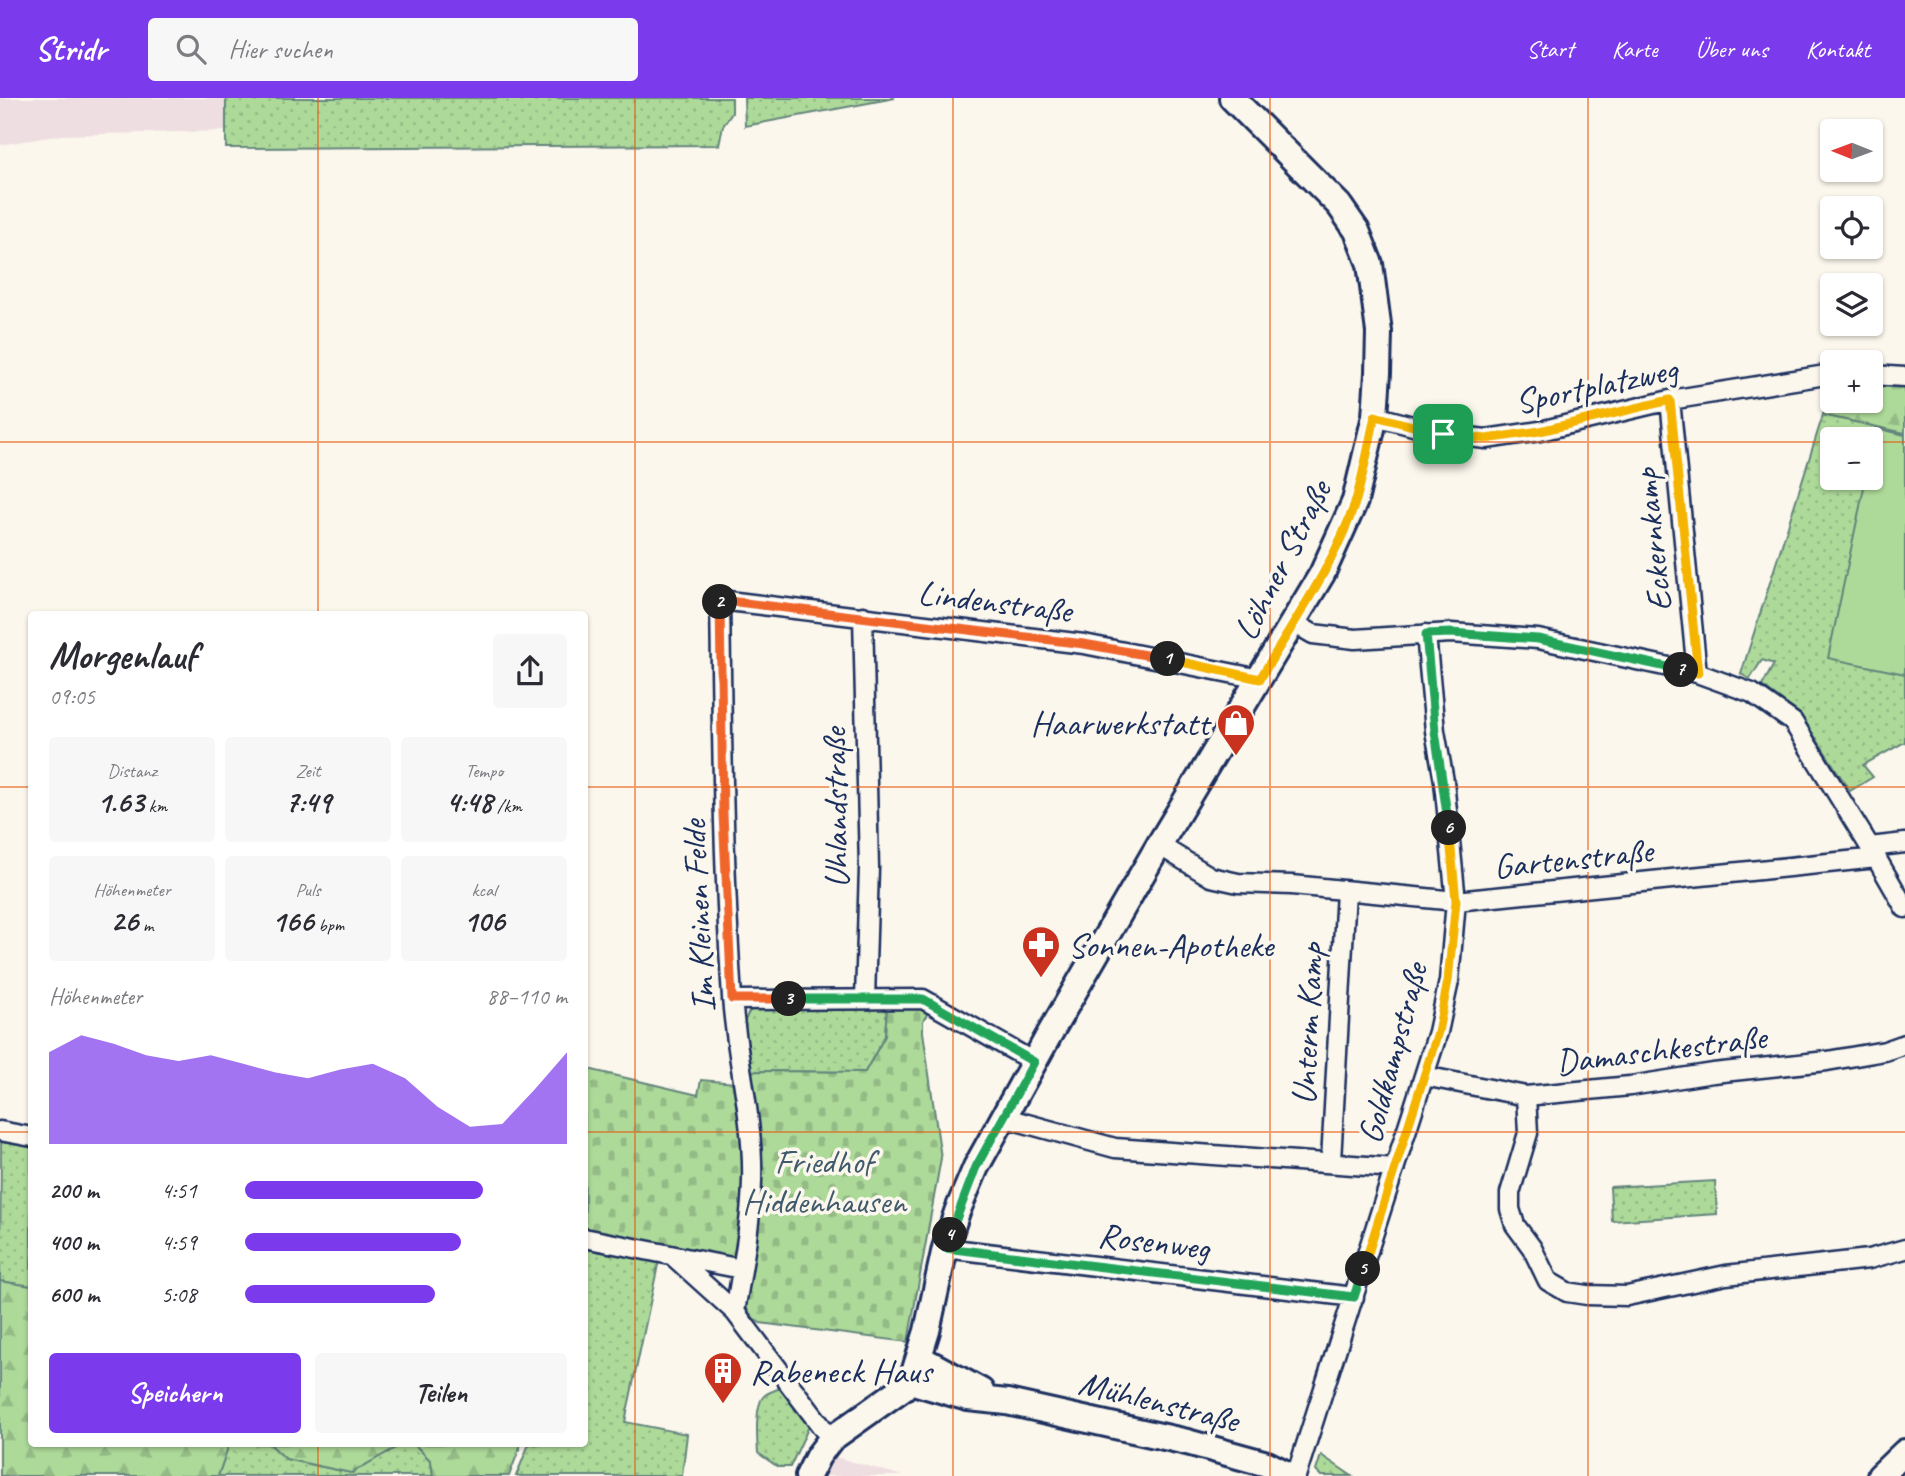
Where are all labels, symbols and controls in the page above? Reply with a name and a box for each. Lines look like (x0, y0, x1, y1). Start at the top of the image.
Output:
search box (148, 18, 638, 81)
text: Stridr (35, 28, 106, 70)
icon: search (172, 30, 210, 68)
text: Hier suchen (228, 33, 333, 66)
text: Start (1527, 34, 1574, 64)
text: Karte (1612, 34, 1658, 64)
text: Über uns (1696, 34, 1768, 64)
text: Kontakt (1806, 34, 1870, 64)
north arrow (1820, 119, 1883, 182)
map controls (1820, 119, 1883, 490)
button: locate (1820, 196, 1883, 259)
button: layers (1820, 273, 1883, 336)
street label: Sportplatzweg (1511, 346, 1684, 425)
button: + (1820, 350, 1883, 413)
pin (1413, 404, 1473, 464)
icon: arrive (1424, 415, 1462, 453)
button: − (1820, 427, 1883, 490)
street label: Eckernkamp (1622, 465, 1682, 613)
street label: Löhner Straße (1223, 471, 1343, 647)
street label: Lindenstraße (916, 570, 1077, 634)
pin: 2 (702, 584, 738, 620)
text: 2 (715, 589, 724, 613)
text: Morgenlauf (49, 632, 196, 679)
button: share (493, 634, 567, 708)
pin: 1 (1150, 642, 1186, 676)
text: 1 (1163, 646, 1172, 670)
pin: 7 (1664, 652, 1698, 688)
text: 7 (1676, 657, 1685, 681)
text: 09:05 (49, 682, 95, 711)
place label: Haarwerkstatt (1031, 701, 1212, 746)
shop icon: Haarwerkstatt (1215, 702, 1257, 757)
street label: Uhlandstraße (812, 725, 859, 889)
text: Distanz (107, 759, 157, 783)
text: Zeit (295, 759, 321, 783)
text: Tempo (465, 759, 503, 783)
text: 1.63 (97, 783, 144, 821)
text: 7:49 (285, 783, 331, 821)
text: 4:48 (446, 783, 493, 821)
text: km (144, 794, 167, 818)
text: /km (493, 794, 522, 818)
pin: 6 (1432, 810, 1466, 846)
text: 6 (1444, 815, 1453, 839)
street label: Im Kleinen Felde (671, 816, 726, 1013)
street label: Gartenstraße (1491, 828, 1657, 889)
text: Höhenmeter (93, 878, 171, 902)
text: Puls (295, 878, 321, 902)
text: kcal (471, 878, 497, 902)
text: 26 (111, 902, 138, 940)
text: 166 (272, 902, 314, 940)
text: 106 (463, 902, 505, 940)
text: m (138, 913, 153, 937)
text: bpm (314, 913, 344, 937)
place label: Sonnen-Apotheke (1068, 923, 1276, 968)
pharmacy icon: Sonnen-Apotheke (1020, 924, 1062, 979)
street label: Unterm Kamp (1281, 940, 1334, 1106)
street label: Goldkampstraße (1347, 956, 1439, 1148)
text: Höhenmeter (49, 982, 142, 1011)
text: 88–110 m (487, 982, 567, 1011)
pin: 3 (772, 982, 806, 1016)
text: 3 (784, 986, 793, 1010)
street label: Damaschkestraße (1553, 1014, 1771, 1085)
park label: Friedhof Hiddenhausen (742, 1139, 908, 1224)
text: 200 m (49, 1176, 99, 1205)
text: 4:51 (161, 1176, 197, 1205)
street label: Rosenweg (1096, 1212, 1214, 1271)
pin: 4 (932, 1218, 968, 1252)
text: 4 (945, 1222, 954, 1246)
text: 400 m (49, 1228, 99, 1257)
text: 4:59 (161, 1228, 197, 1257)
pin: 5 (1346, 1252, 1380, 1286)
text: 5 (1358, 1256, 1367, 1280)
text: 600 m (49, 1280, 99, 1309)
text: 5:08 (161, 1280, 197, 1309)
place label: Rabeneck Haus (750, 1349, 935, 1394)
building icon: Rabeneck Haus (702, 1350, 744, 1405)
button: Speichern (49, 1353, 301, 1433)
button: Teilen (315, 1353, 567, 1433)
street label: Mühlenstraße (1074, 1360, 1246, 1444)

